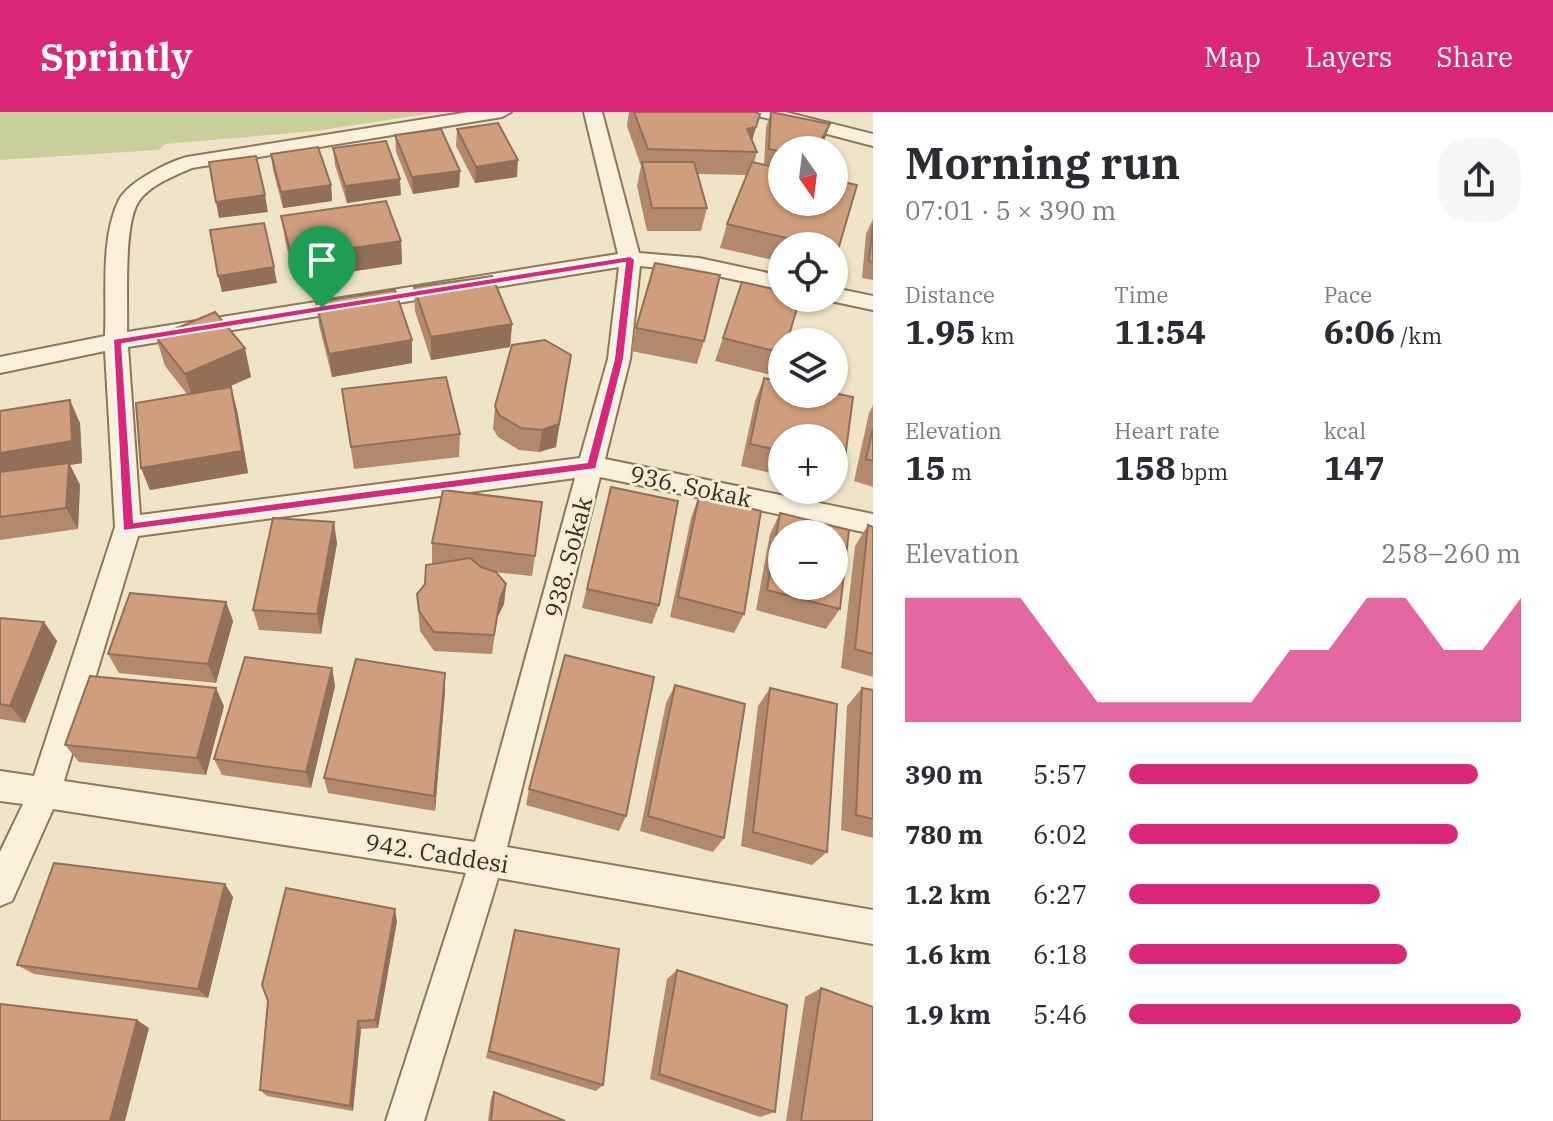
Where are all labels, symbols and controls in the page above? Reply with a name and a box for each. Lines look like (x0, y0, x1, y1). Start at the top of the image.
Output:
text: Sprintly (40, 32, 193, 81)
text: Map (1204, 38, 1261, 75)
text: Layers (1305, 38, 1392, 75)
text: Share (1436, 38, 1513, 75)
text: Morning run (905, 134, 1180, 191)
north arrow (768, 136, 848, 216)
map controls (768, 136, 848, 600)
button: share (1437, 138, 1521, 222)
text: 07:01 · 5 × 390 m (905, 193, 1116, 227)
pin (288, 226, 356, 308)
button: locate (768, 232, 848, 312)
icon: arrive (300, 238, 344, 282)
text: Distance (905, 280, 995, 309)
text: Time (1114, 280, 1168, 309)
text: Pace (1324, 280, 1372, 309)
text: 1.95 (905, 309, 976, 353)
text: 11:54 (1114, 309, 1206, 353)
text: 6:06 (1324, 309, 1395, 353)
text: km (976, 321, 1015, 350)
text: /km (1395, 321, 1442, 350)
button: layers (768, 328, 848, 408)
text: Elevation (905, 416, 1002, 445)
text: Heart rate (1114, 416, 1220, 445)
text: kcal (1324, 416, 1366, 445)
button: + (768, 424, 848, 504)
text: 15 (905, 445, 946, 489)
text: 158 (1114, 445, 1176, 489)
text: 147 (1324, 445, 1385, 489)
street label: 936. Sokak (627, 457, 755, 515)
text: m (946, 457, 972, 486)
text: bpm (1176, 457, 1228, 486)
street label: 938. Sokak (537, 493, 599, 621)
button: − (768, 520, 848, 600)
text: Elevation (905, 536, 1020, 570)
text: 258–260 m (1381, 536, 1521, 570)
text: 390 m (905, 757, 983, 791)
text: 5:57 (1033, 757, 1087, 791)
text: 780 m (905, 817, 983, 851)
text: 6:02 (1033, 817, 1087, 851)
street label: 942. Caddesi (363, 826, 511, 880)
text: 1.2 km (905, 877, 991, 911)
text: 6:27 (1033, 877, 1087, 911)
text: 1.6 km (905, 937, 991, 971)
text: 6:18 (1033, 937, 1087, 971)
text: 1.9 km (905, 997, 991, 1031)
text: 5:46 (1033, 997, 1087, 1031)

